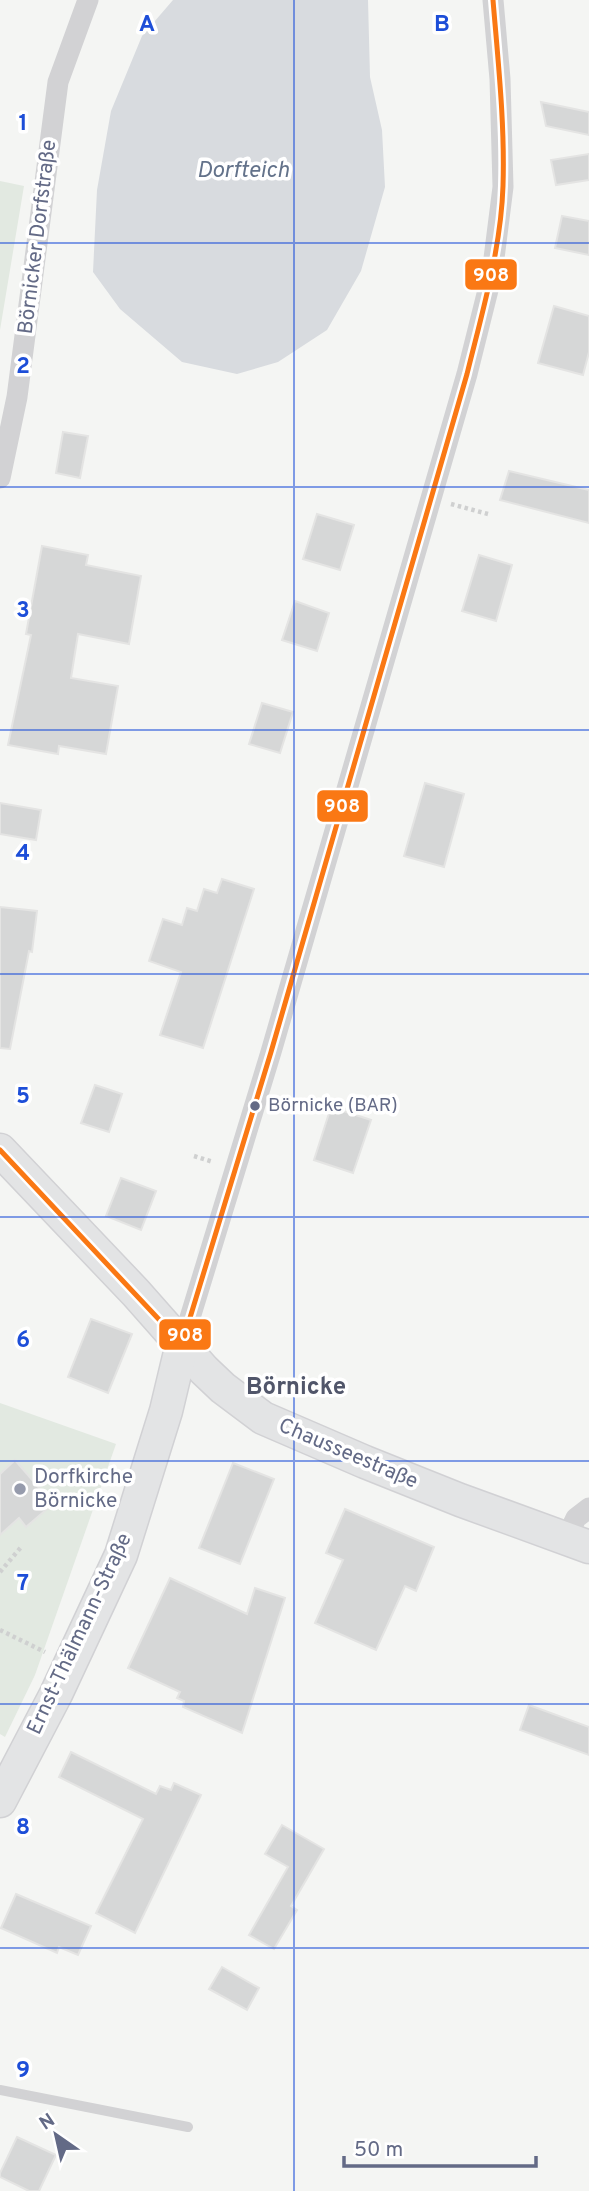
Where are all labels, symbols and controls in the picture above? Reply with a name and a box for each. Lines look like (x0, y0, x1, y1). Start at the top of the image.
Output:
text: A (139, 11, 155, 40)
text: B (434, 11, 450, 40)
text: 1 (18, 110, 28, 139)
street label: Börnicker Dorfstraße (13, 138, 63, 336)
water label: Dorfteich (197, 157, 290, 186)
line badge: 908 (464, 258, 518, 291)
text: 908 (473, 264, 509, 288)
text: 2 (16, 353, 30, 382)
text: 3 (16, 597, 30, 626)
line badge: 908 (316, 789, 369, 823)
text: 908 (324, 795, 360, 819)
text: 4 (16, 840, 30, 869)
text: 5 (16, 1083, 30, 1112)
place label: Börnicke (BAR) (268, 1094, 398, 1118)
marker: Börnicke (BAR) (248, 1099, 262, 1113)
line badge: 908 (158, 1318, 212, 1351)
text: 908 (167, 1324, 203, 1348)
text: 6 (16, 1327, 30, 1356)
district label: Börnicke (246, 1373, 346, 1403)
street label: Chausseestraße (274, 1412, 422, 1496)
place label: Dorfkirche Börnicke (34, 1464, 133, 1515)
marker: Dorfkirche Börnicke (12, 1481, 28, 1497)
street label: Ernst-Thälmann-Straße (21, 1529, 139, 1739)
text: 7 (17, 1570, 29, 1599)
text: 8 (16, 1814, 30, 1843)
text: 9 (16, 2057, 30, 2086)
north arrow (21, 2100, 91, 2170)
text: N (35, 2109, 60, 2136)
scale bar (344, 2124, 536, 2168)
text: 50 m (354, 2137, 403, 2164)

